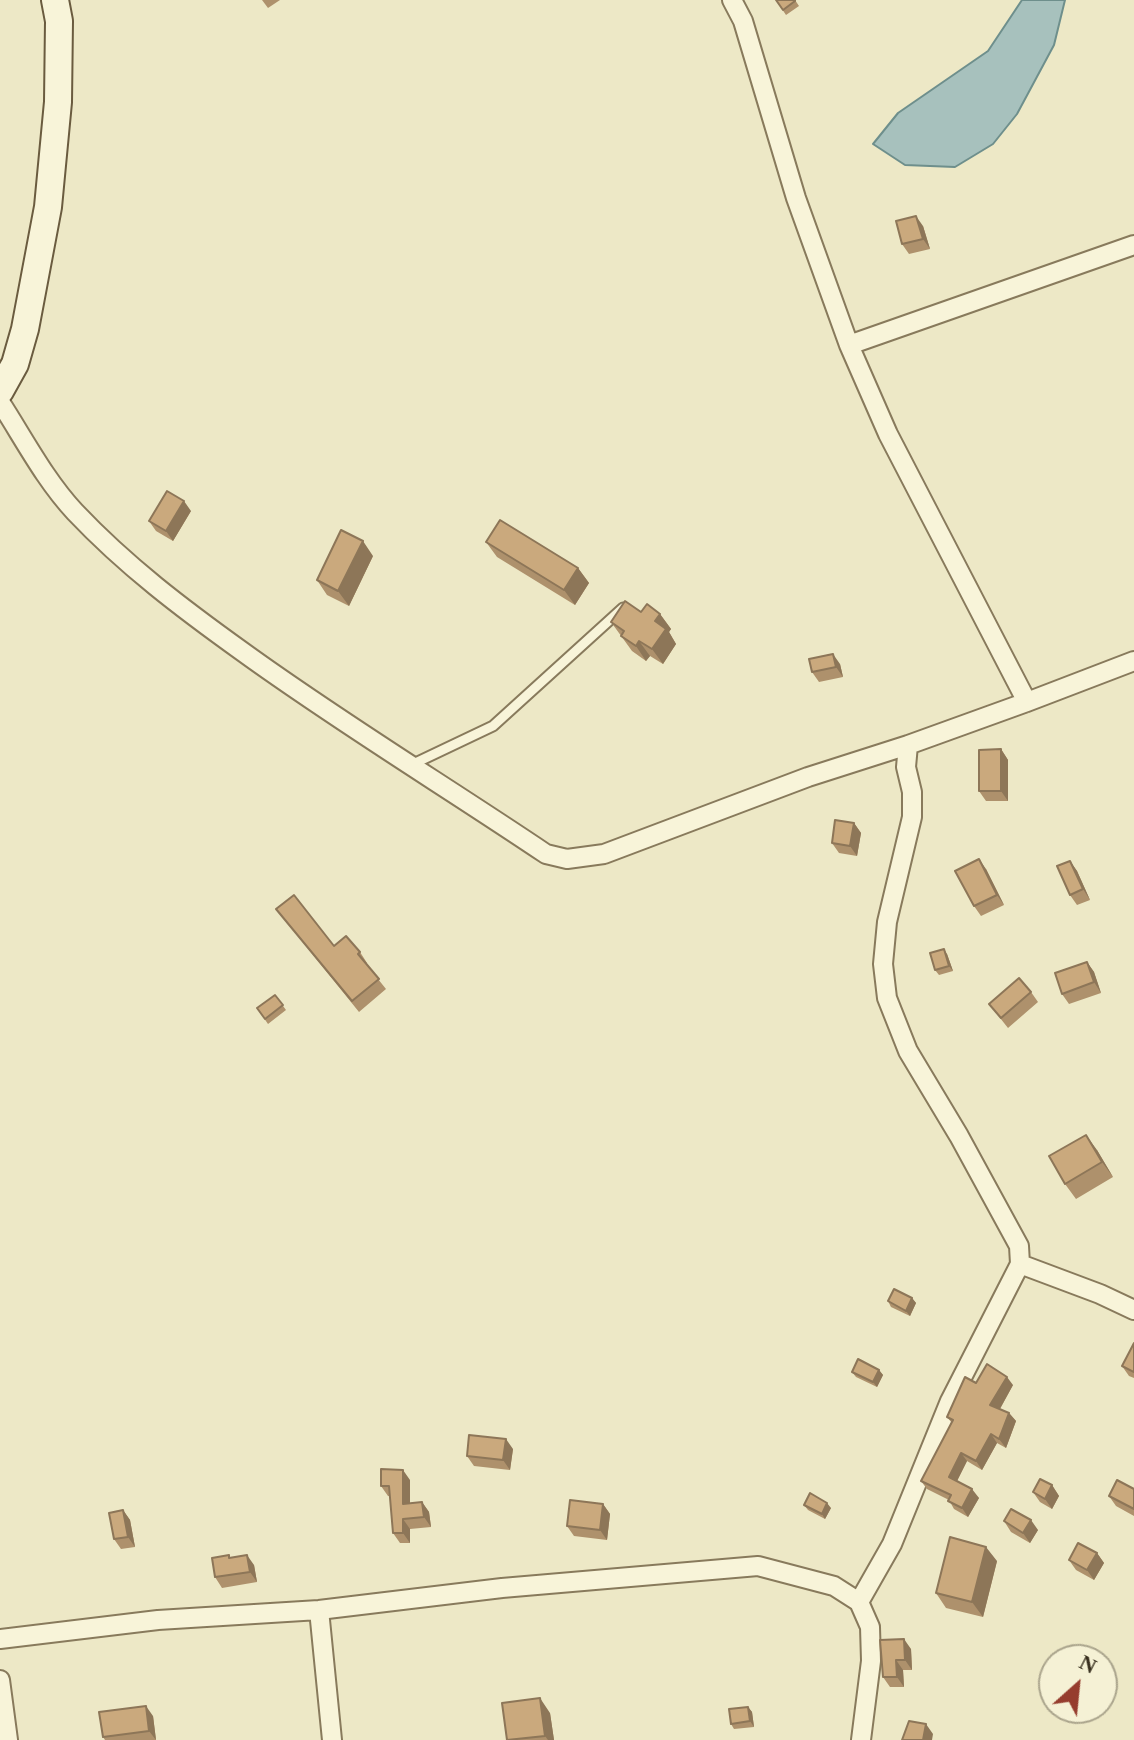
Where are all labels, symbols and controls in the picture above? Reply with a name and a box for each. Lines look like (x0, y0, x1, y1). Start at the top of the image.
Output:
north arrow (1038, 1644, 1118, 1724)
text: N (1075, 1649, 1101, 1679)

